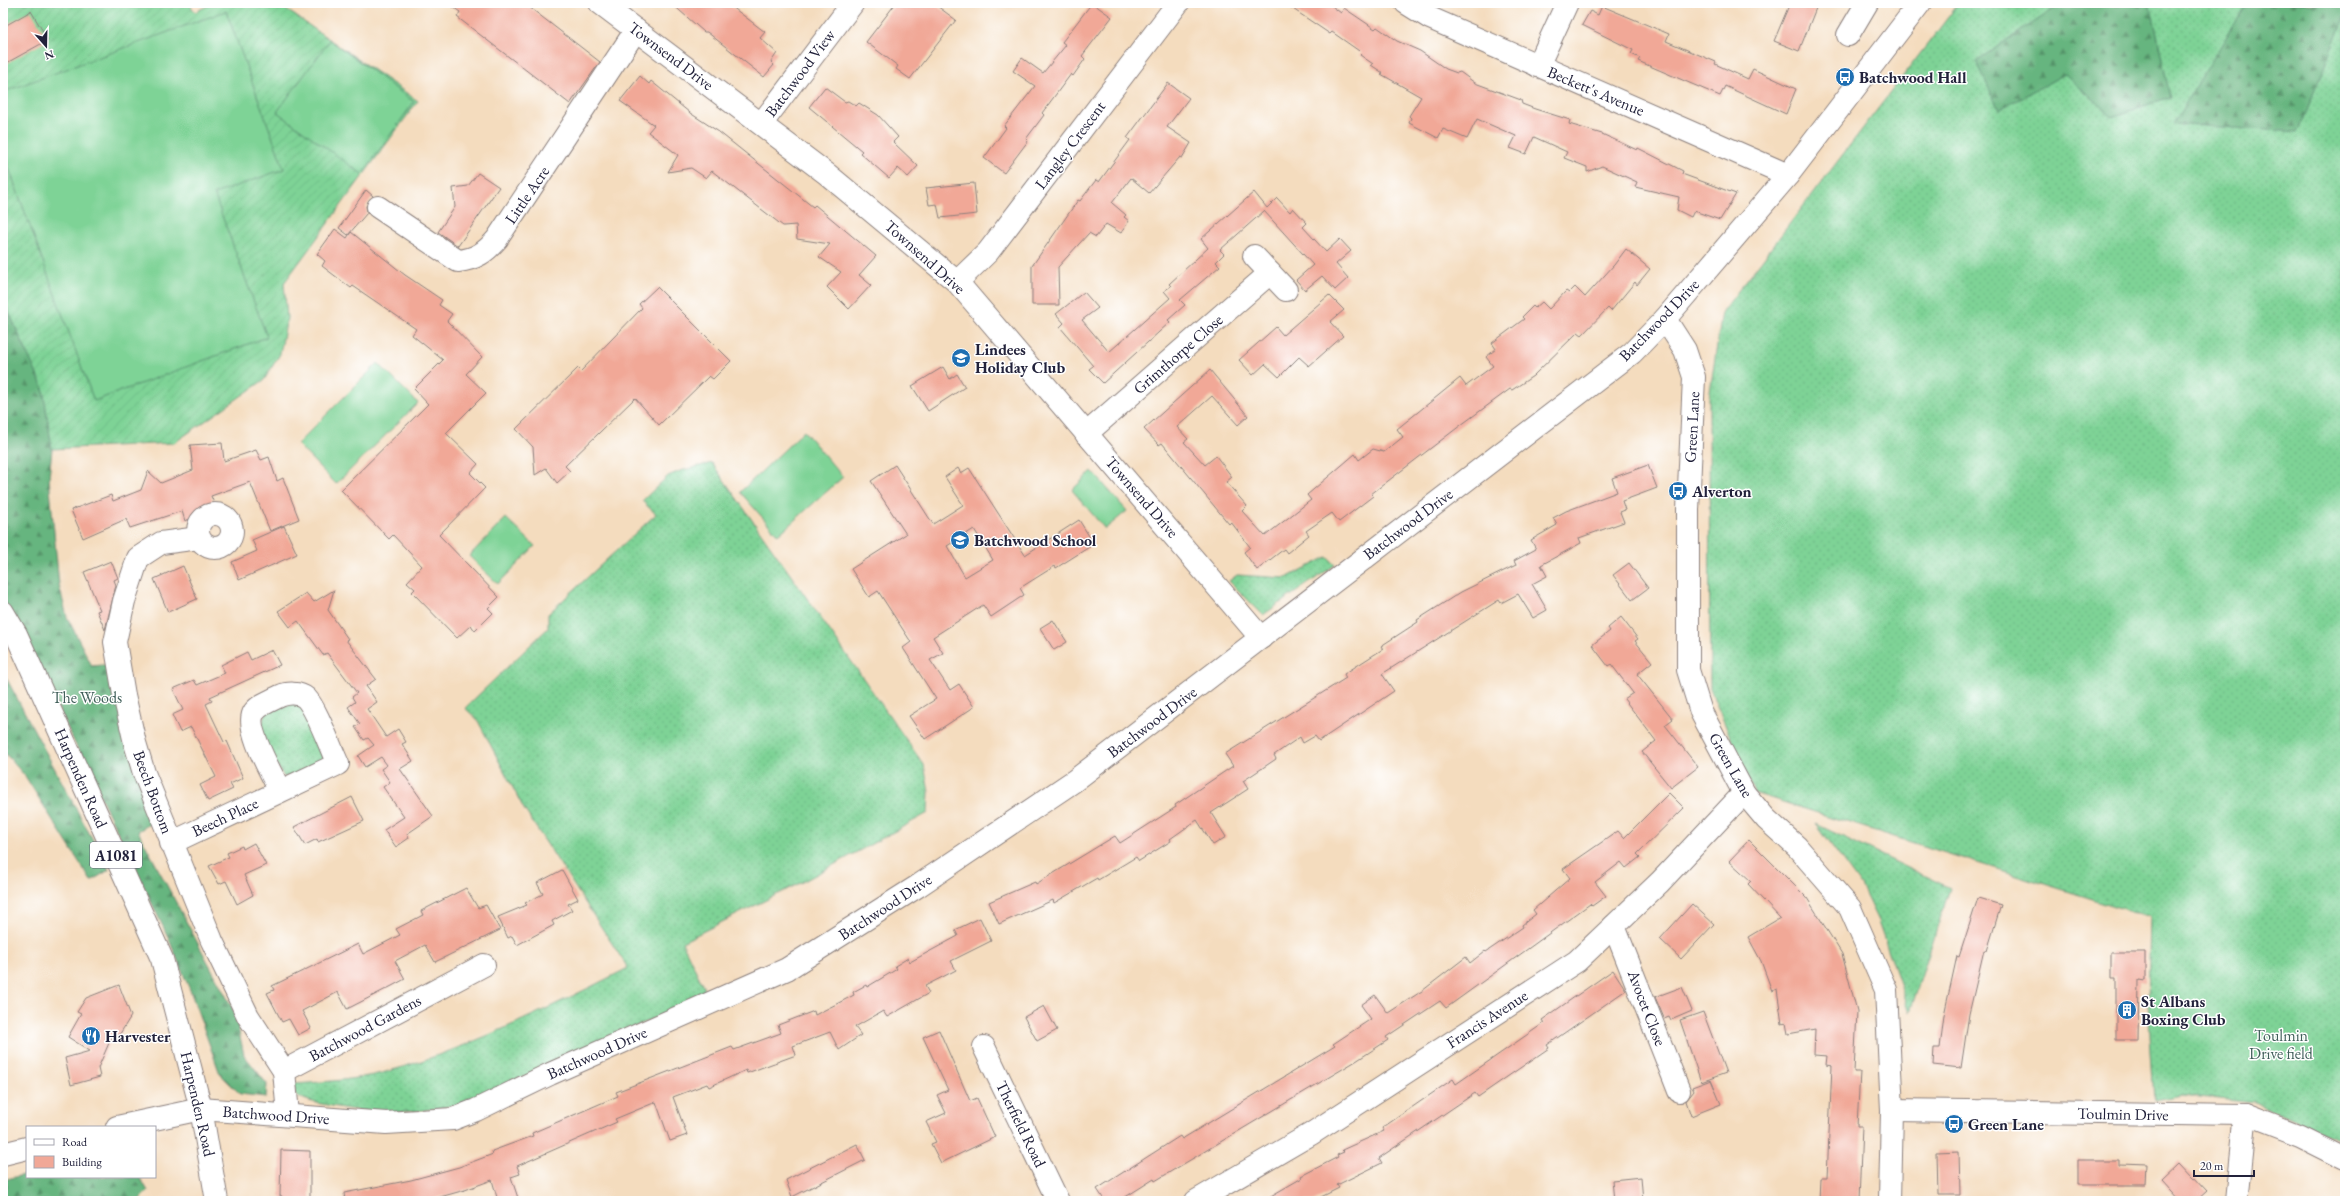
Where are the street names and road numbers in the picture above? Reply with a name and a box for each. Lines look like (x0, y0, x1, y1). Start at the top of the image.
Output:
street label: Townsend Drive (624, 17, 718, 95)
street label: Batchwood View (760, 24, 840, 121)
street label: Beckett's Avenue (1544, 61, 1648, 121)
street label: Langley Crescent (1030, 97, 1110, 193)
street label: Little Acre (500, 162, 554, 228)
street label: Townsend Drive (880, 215, 970, 299)
street label: Batchwood Drive (1614, 274, 1704, 366)
street label: Grimthorpe Close (1129, 309, 1227, 399)
street label: Green Lane (1680, 391, 1704, 463)
street label: Townsend Drive (1101, 452, 1183, 542)
street label: Batchwood Drive (1359, 483, 1457, 565)
street label: Batchwood Drive (1103, 681, 1201, 763)
street label: Harpenden Road (50, 725, 113, 832)
street label: Green Lane (1704, 729, 1758, 801)
street label: Beech Bottom (128, 747, 178, 837)
street label: Beech Place (188, 792, 262, 842)
road number: A1081 (90, 842, 142, 868)
street label: Batchwood Drive (834, 869, 936, 945)
street label: Avocet Close (1623, 966, 1671, 1049)
street label: Francis Avenue (1442, 985, 1532, 1053)
street label: Batchwood Gardens (305, 990, 425, 1066)
street label: Batchwood Drive (544, 1022, 650, 1084)
street label: Harpenden Road (176, 1049, 220, 1159)
street label: Therfield Road (991, 1077, 1051, 1172)
street label: Batchwood Drive (222, 1101, 330, 1129)
street label: Toulmin Drive (2077, 1103, 2169, 1125)

